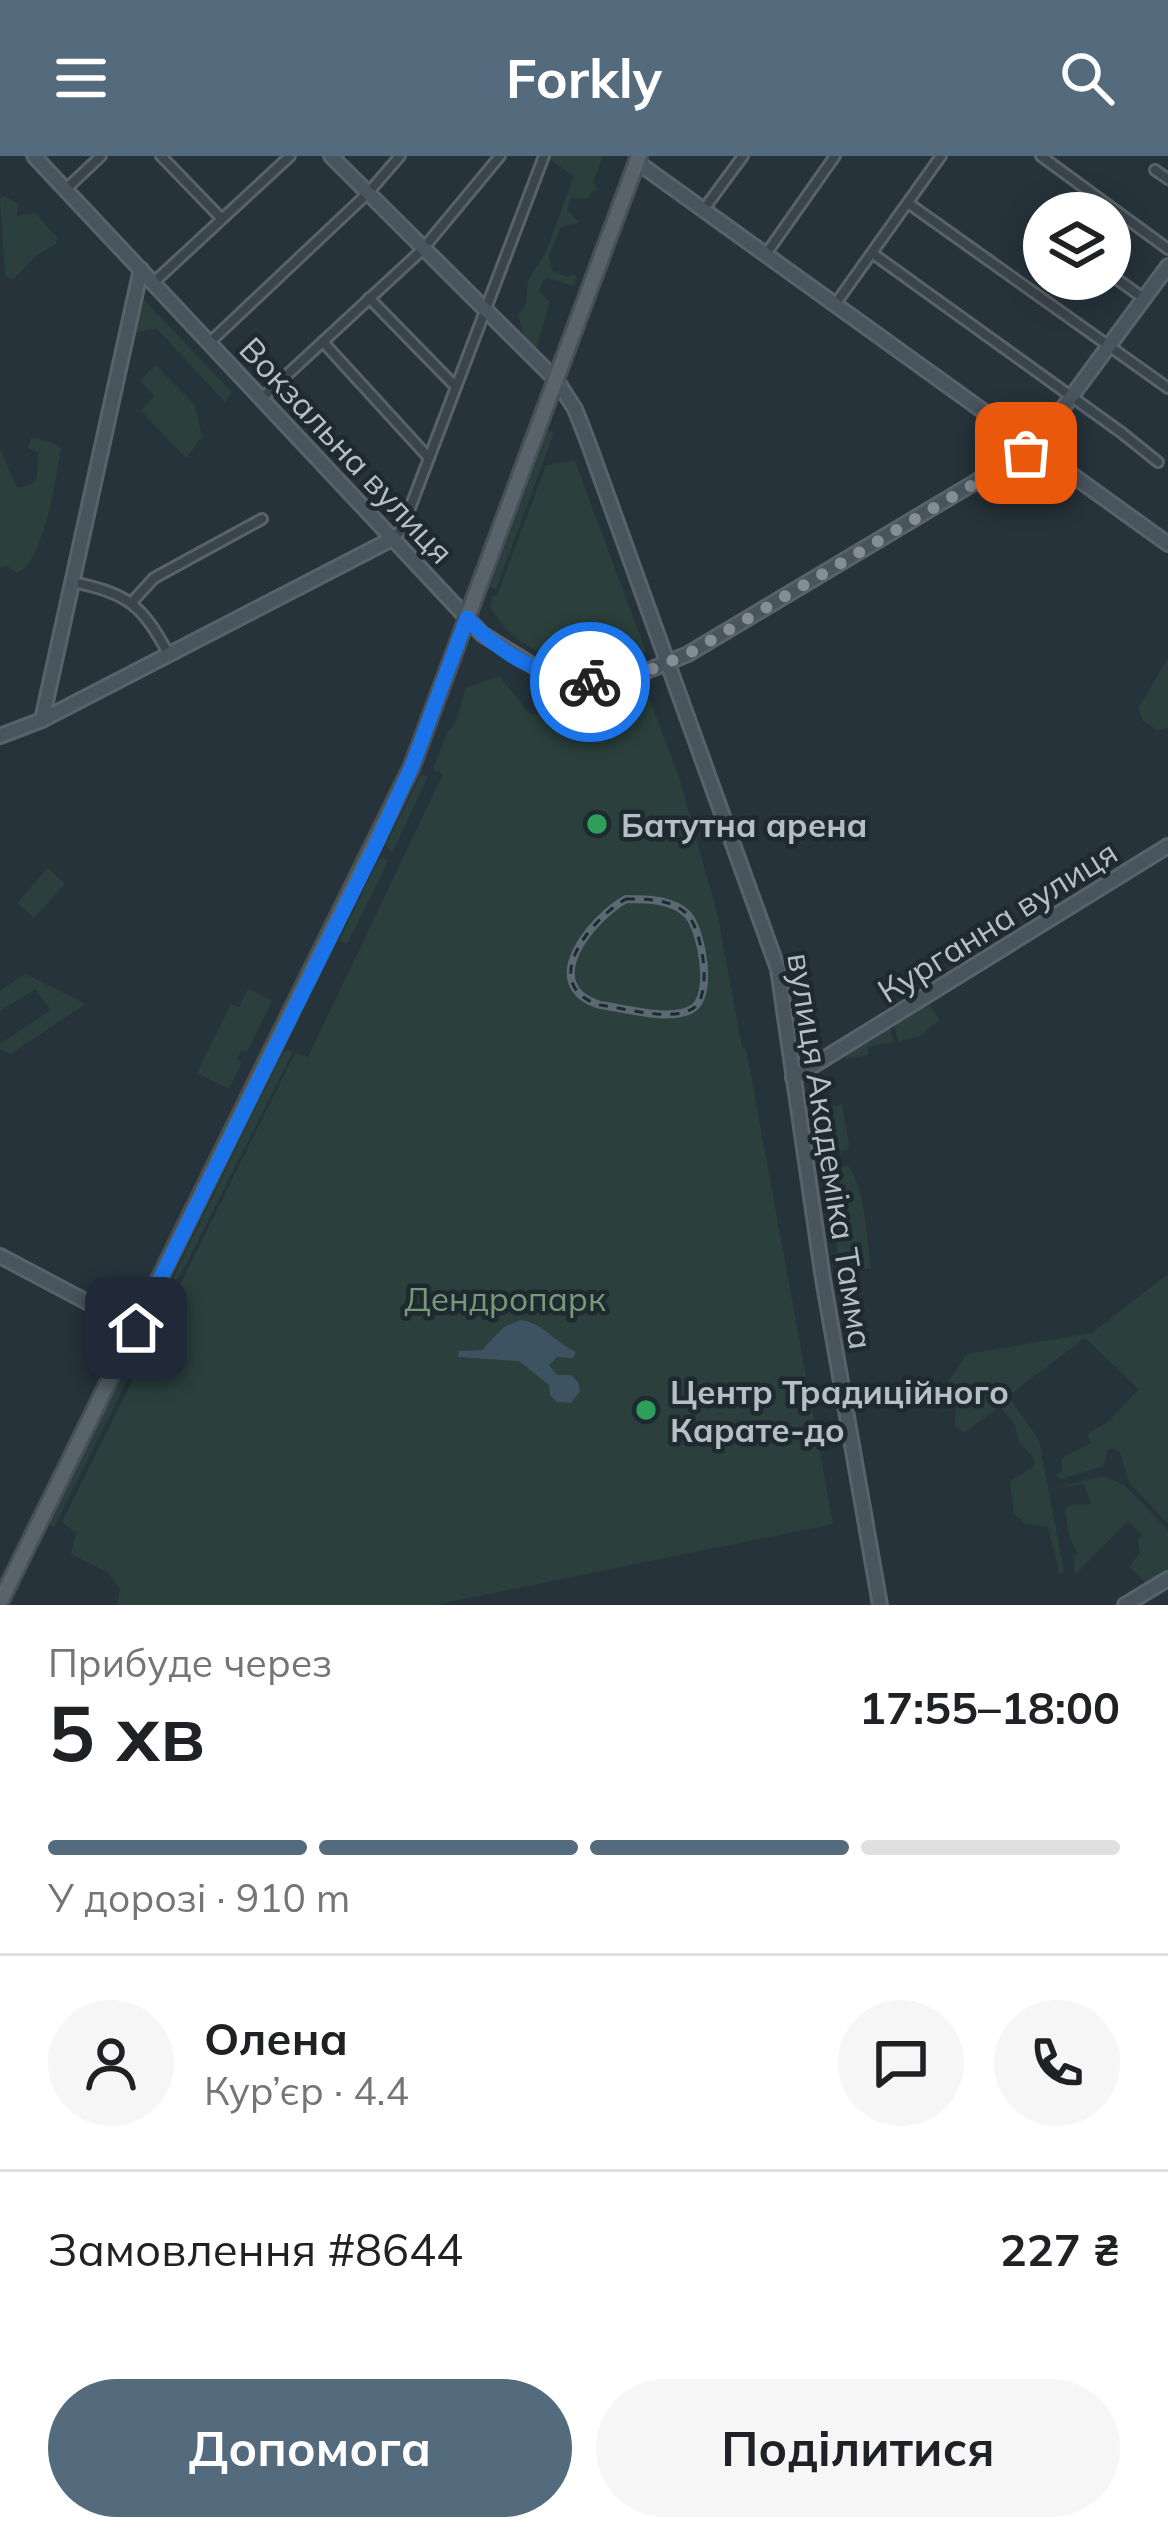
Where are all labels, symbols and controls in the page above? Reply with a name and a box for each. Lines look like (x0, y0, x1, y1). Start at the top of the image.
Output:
text: Forkly (506, 44, 662, 112)
icon: menu (48, 45, 114, 111)
icon: search (1054, 45, 1120, 111)
map controls (1023, 192, 1131, 300)
button: layers (1023, 192, 1131, 300)
street label: Вокзальна вулиця (231, 328, 463, 572)
pin (975, 402, 1077, 504)
icon: bag (993, 420, 1059, 486)
courier (530, 622, 650, 742)
icon: bike (557, 649, 623, 715)
place label: Батутна арена (621, 804, 868, 845)
marker: Батутна арена (584, 811, 610, 837)
street label: Курганна вулиця (870, 831, 1124, 1011)
street label: вулиця Академіка Тамма (779, 950, 883, 1352)
pin (85, 1277, 187, 1379)
park label: Дендропарк (404, 1278, 606, 1319)
icon: home (103, 1295, 169, 1361)
place label: Центр Традиційного Карате-до (670, 1371, 1009, 1450)
marker: Центр Традиційного Карате-до (633, 1397, 659, 1423)
text: Прибуде через (48, 1638, 332, 1687)
text: 17:55–18:00 (859, 1679, 1120, 1735)
text: 5 хв (48, 1683, 205, 1781)
text: У дорозі · 910 m (48, 1873, 350, 1922)
button: person (48, 2000, 174, 2126)
button: chat (838, 2000, 964, 2126)
button: phone (994, 2000, 1120, 2126)
text: Олена (204, 2010, 348, 2066)
text: Кур’єр · 4.4 (204, 2066, 409, 2115)
text: Замовлення #8644 (48, 2221, 463, 2277)
text: 227 ₴ (1000, 2221, 1120, 2277)
button: Допомога (48, 2379, 572, 2517)
button: Поділитися (596, 2379, 1120, 2517)

